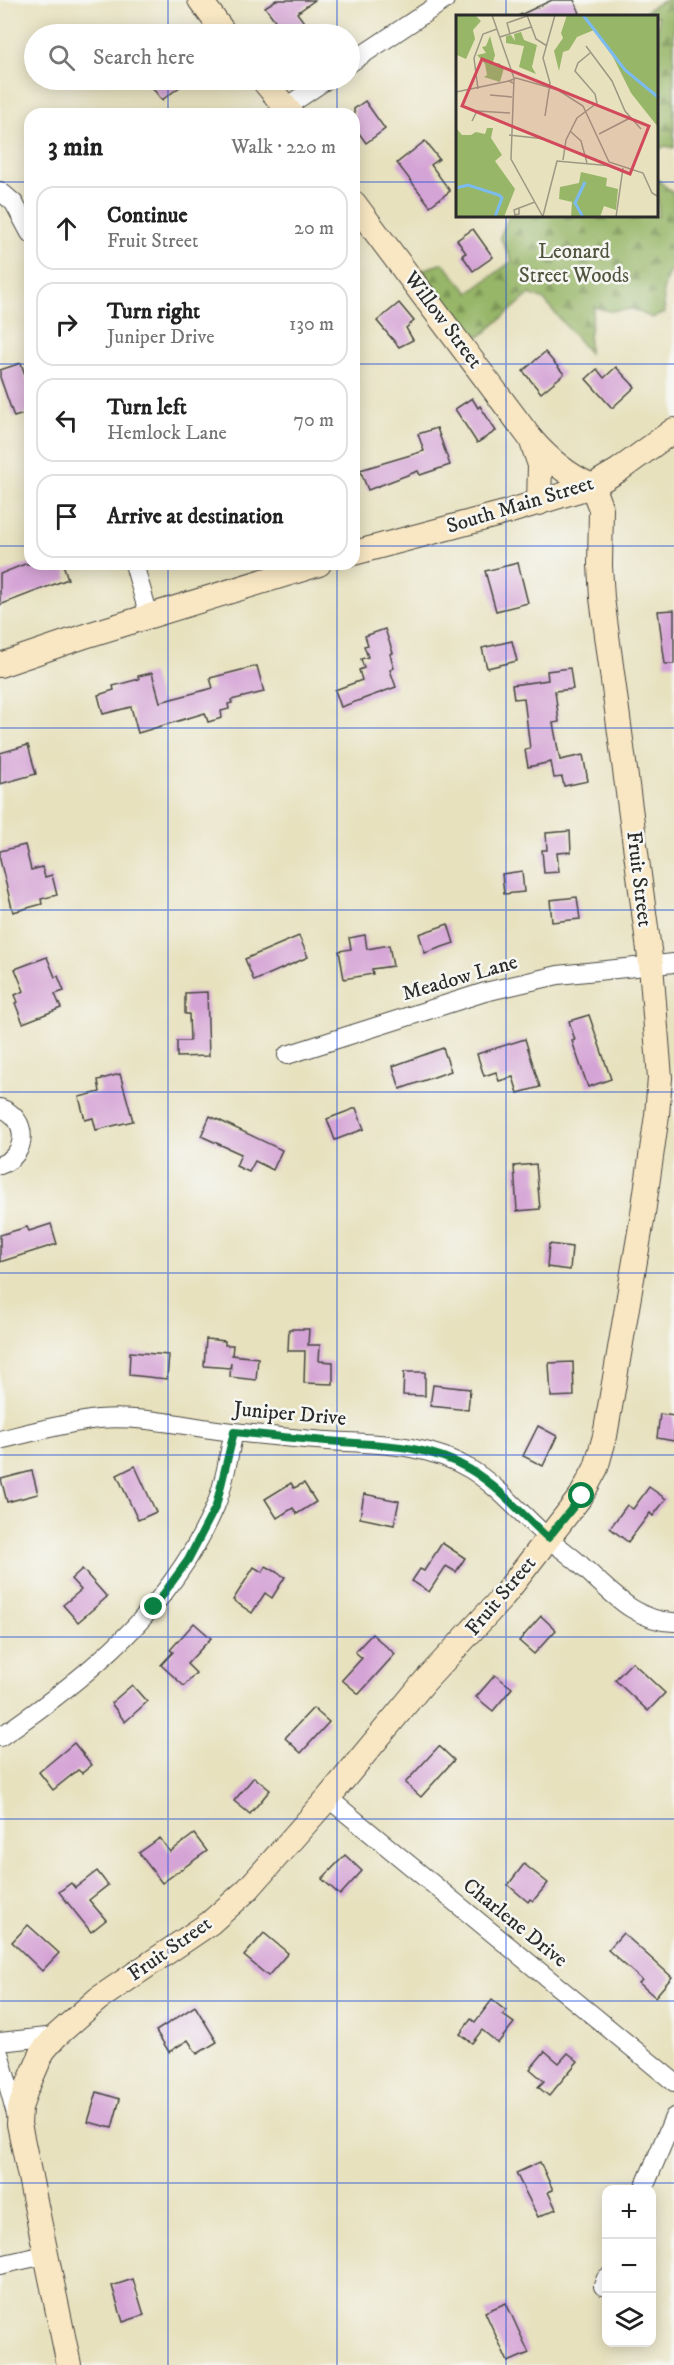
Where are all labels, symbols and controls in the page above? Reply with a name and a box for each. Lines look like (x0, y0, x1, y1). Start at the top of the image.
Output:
inset map (456, 15, 659, 218)
search box (24, 24, 360, 90)
icon: search (45, 41, 78, 74)
text: Search here (93, 44, 195, 71)
text: 3 min (48, 131, 103, 164)
text: Walk · 220 m (231, 135, 336, 160)
text: Continue (107, 202, 188, 229)
icon: ahead (50, 212, 83, 245)
text: 20 m (294, 216, 334, 241)
text: Fruit Street (107, 229, 198, 254)
park label: Leonard Street Woods (519, 239, 629, 289)
street label: Willow Street (397, 265, 488, 374)
text: Turn right (107, 298, 200, 325)
icon: right (50, 308, 83, 341)
text: 130 m (289, 312, 334, 337)
text: Juniper Drive (107, 325, 214, 350)
text: Turn left (107, 394, 187, 421)
icon: left (50, 404, 83, 437)
text: 70 m (293, 408, 334, 433)
text: Hemlock Lane (107, 421, 227, 446)
street label: South Main Street (443, 470, 597, 540)
icon: arrive (50, 500, 83, 533)
text: Arrive at destination (107, 503, 284, 530)
street label: Fruit Street (620, 830, 658, 929)
street label: Meadow Lane (399, 949, 521, 1007)
street label: Juniper Drive (231, 1396, 348, 1432)
route start (568, 1482, 594, 1508)
street label: Fruit Street (460, 1551, 542, 1641)
route end (140, 1593, 166, 1619)
street label: Charlene Drive (457, 1873, 573, 1973)
street label: Fruit Street (123, 1911, 217, 1987)
map controls (602, 2185, 656, 2347)
button: + (602, 2185, 656, 2239)
button: − (602, 2239, 656, 2293)
button: layers (602, 2293, 656, 2347)

